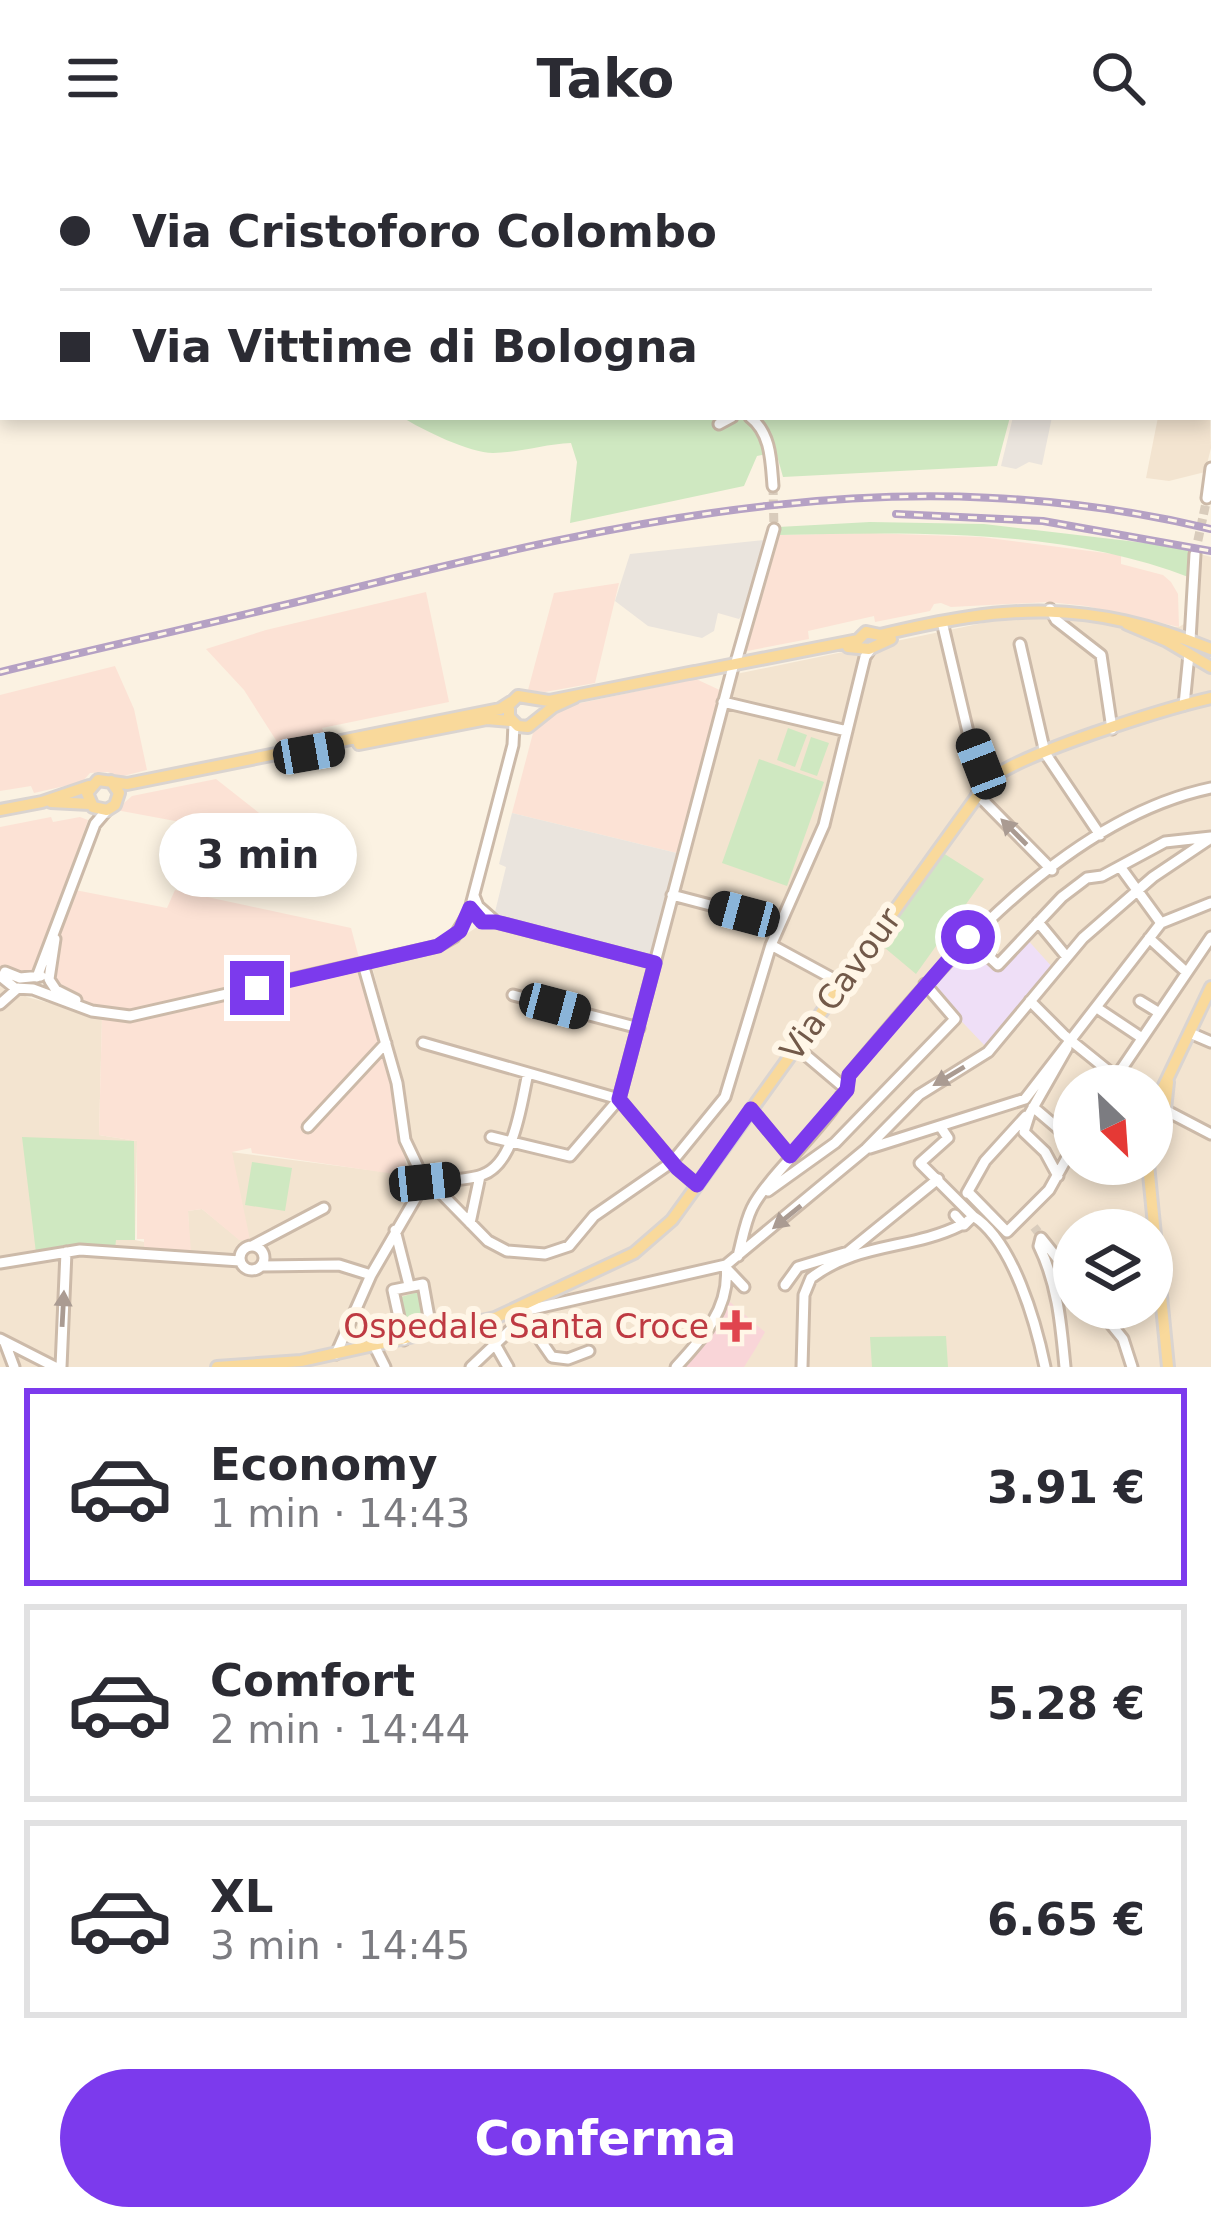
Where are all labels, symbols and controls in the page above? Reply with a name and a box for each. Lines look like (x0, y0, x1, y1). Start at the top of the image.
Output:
icon: menu (60, 45, 126, 111)
icon: search (1085, 45, 1151, 111)
text: Tako (537, 47, 674, 110)
text: Via Cristoforo Colombo (132, 205, 717, 258)
text: Via Vittime di Bologna (132, 320, 698, 373)
car (951, 724, 1011, 804)
car (270, 729, 348, 777)
callout: 3 min (158, 814, 356, 898)
one-way arrow (1001, 818, 1029, 847)
text: 3 min (197, 832, 319, 877)
car (705, 887, 783, 941)
street label: Via Cavour (772, 900, 909, 1068)
route start (941, 910, 995, 964)
route end (230, 961, 284, 1015)
car (516, 979, 594, 1033)
one-way arrow (932, 1064, 966, 1085)
north arrow (1053, 1065, 1173, 1185)
map controls (1053, 1065, 1173, 1329)
car (387, 1160, 463, 1204)
one-way arrow (771, 1204, 802, 1229)
button: layers (1053, 1209, 1173, 1329)
one-way arrow (54, 1289, 73, 1327)
place label: Ospedale Santa Croce (343, 1307, 709, 1346)
marker: Ospedale Santa Croce (720, 1310, 752, 1342)
icon: car (66, 1433, 174, 1541)
text: Economy (210, 1438, 438, 1491)
text: 3.91 € (987, 1461, 1145, 1514)
text: 1 min · 14:43 (210, 1491, 470, 1536)
icon: car (66, 1649, 174, 1757)
text: Comfort (210, 1654, 415, 1707)
text: 5.28 € (987, 1677, 1145, 1730)
text: 2 min · 14:44 (210, 1707, 470, 1752)
icon: car (66, 1865, 174, 1973)
text: XL (210, 1870, 273, 1923)
text: 6.65 € (987, 1893, 1145, 1946)
text: 3 min · 14:45 (210, 1923, 470, 1968)
button: Conferma (60, 2069, 1151, 2207)

